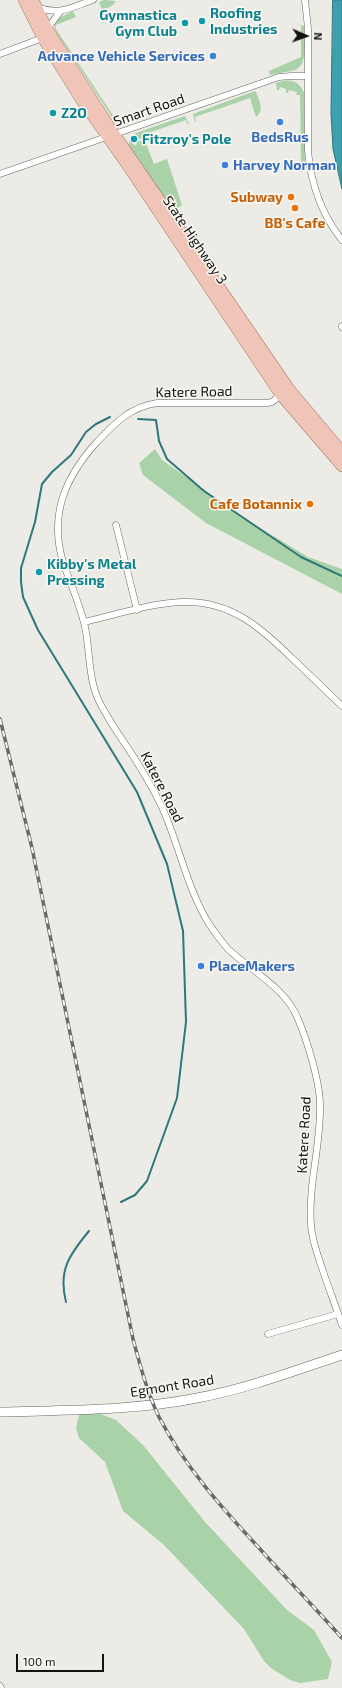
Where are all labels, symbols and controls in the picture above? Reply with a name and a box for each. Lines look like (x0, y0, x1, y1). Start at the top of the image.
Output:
place label: Roofing Industries (210, 5, 278, 38)
place label: Gymnastica Gym Club (99, 7, 177, 40)
marker: Roofing Industries (197, 16, 207, 26)
north arrow (286, 16, 326, 56)
marker: Gymnastica Gym Club (180, 18, 190, 28)
text: N (312, 32, 325, 41)
place label: Advance Vehicle Services (38, 48, 205, 64)
marker: Advance Vehicle Services (208, 51, 218, 61)
street label: Smart Road (111, 90, 187, 130)
place label: Z2O (61, 105, 87, 121)
marker: Z2O (48, 108, 58, 118)
marker: BedsRus (275, 117, 285, 127)
place label: BedsRus (251, 129, 309, 145)
place label: Fitzroy's Pole (142, 131, 231, 147)
marker: Fitzroy's Pole (129, 134, 139, 144)
place label: Harvey Norman (233, 157, 336, 173)
marker: Harvey Norman (220, 160, 230, 170)
place label: Subway (231, 189, 283, 205)
marker: Subway (286, 192, 296, 202)
street label: State Highway 3 (159, 193, 231, 287)
marker: BB's Cafe (290, 203, 300, 213)
place label: BB's Cafe (264, 215, 326, 231)
street label: Katere Road (155, 383, 233, 401)
place label: Cafe Botannix (210, 496, 302, 512)
marker: Cafe Botannix (305, 499, 315, 509)
place label: Kibby's Metal Pressing (47, 556, 137, 588)
marker: Kibby's Metal Pressing (34, 567, 44, 577)
street label: Katere Road (137, 749, 187, 825)
place label: PlaceMakers (209, 958, 295, 974)
marker: PlaceMakers (196, 961, 206, 971)
street label: Katere Road (294, 1096, 314, 1174)
street label: Egmont Road (129, 1371, 215, 1401)
scale bar (18, 1646, 106, 1672)
text: 100 m (23, 1654, 55, 1668)

